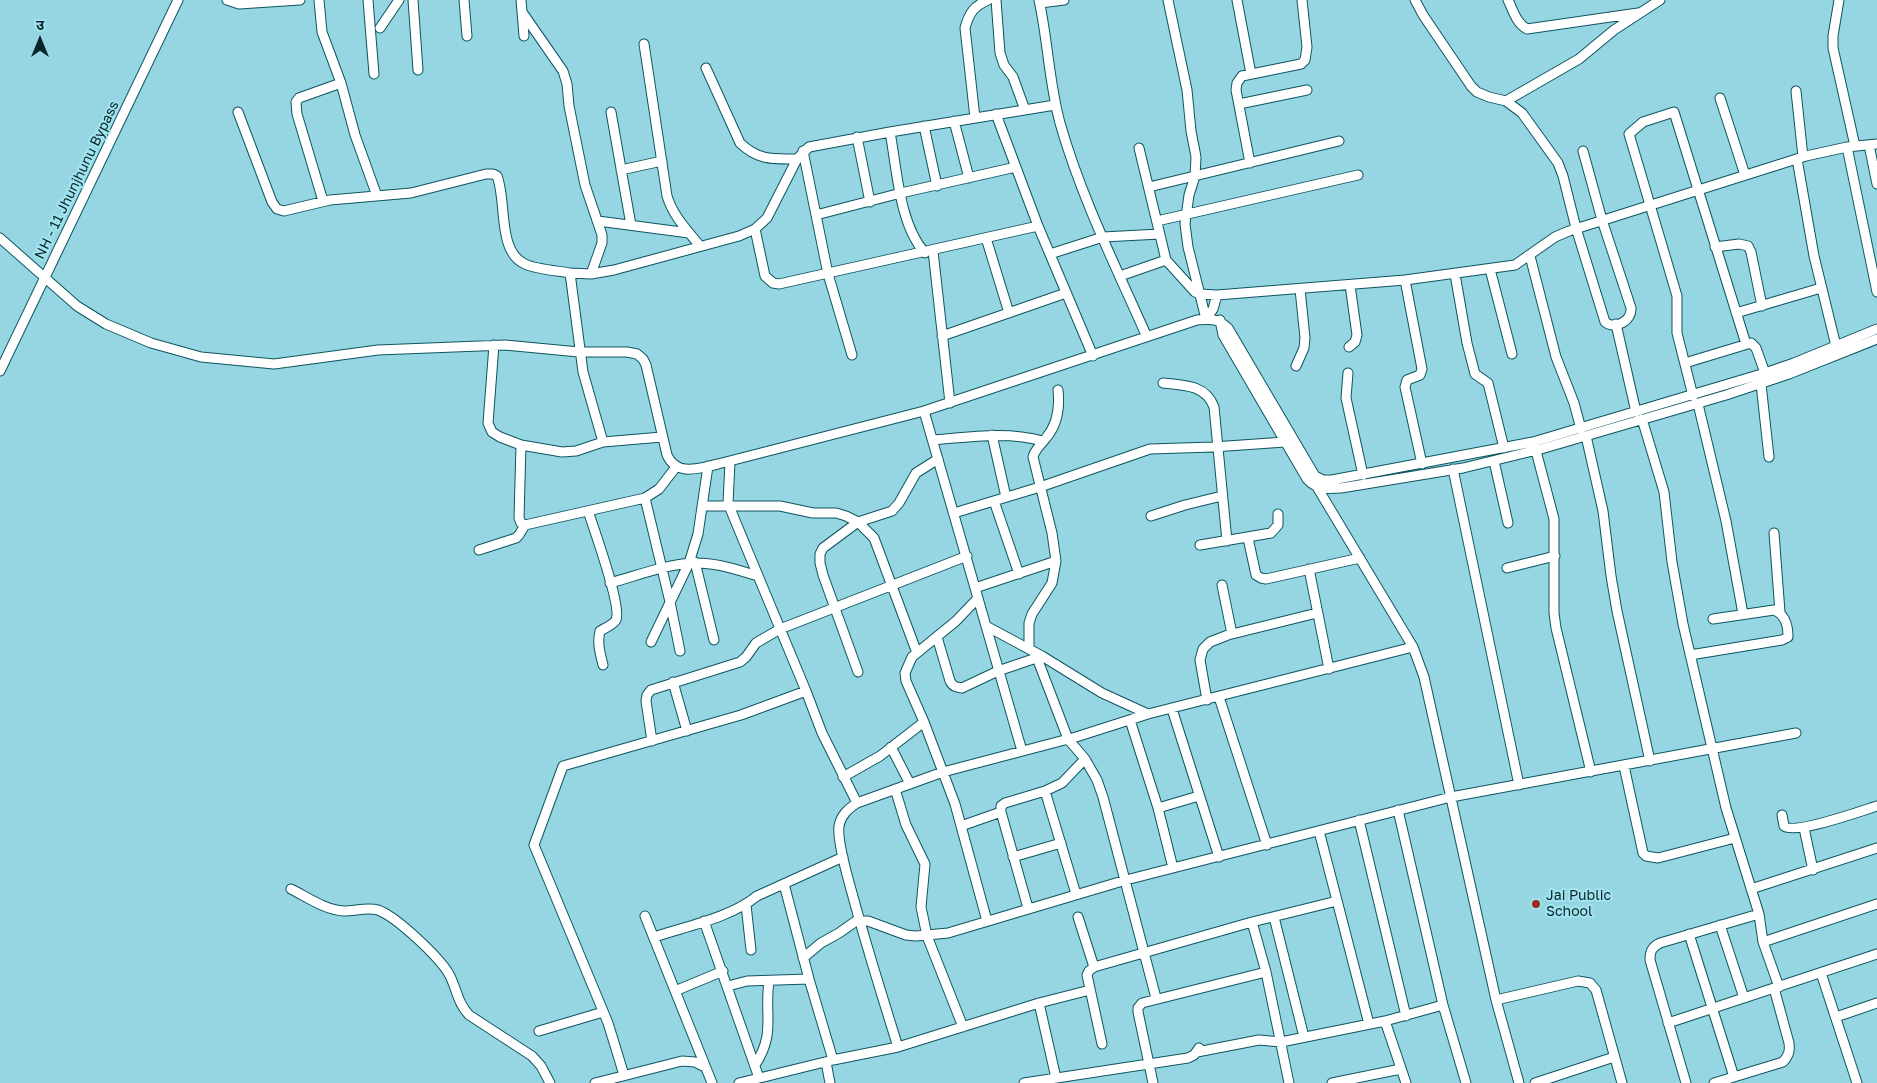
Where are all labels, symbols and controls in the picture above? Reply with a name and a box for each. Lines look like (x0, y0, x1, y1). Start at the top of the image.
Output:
north arrow (15, 15, 65, 65)
text: उ (36, 16, 44, 33)
street label: NH - 11 Jhunjhunu Bypass (31, 98, 123, 262)
place label: Jai Public School (1546, 888, 1611, 920)
marker: Jai Public School (1530, 898, 1542, 910)

